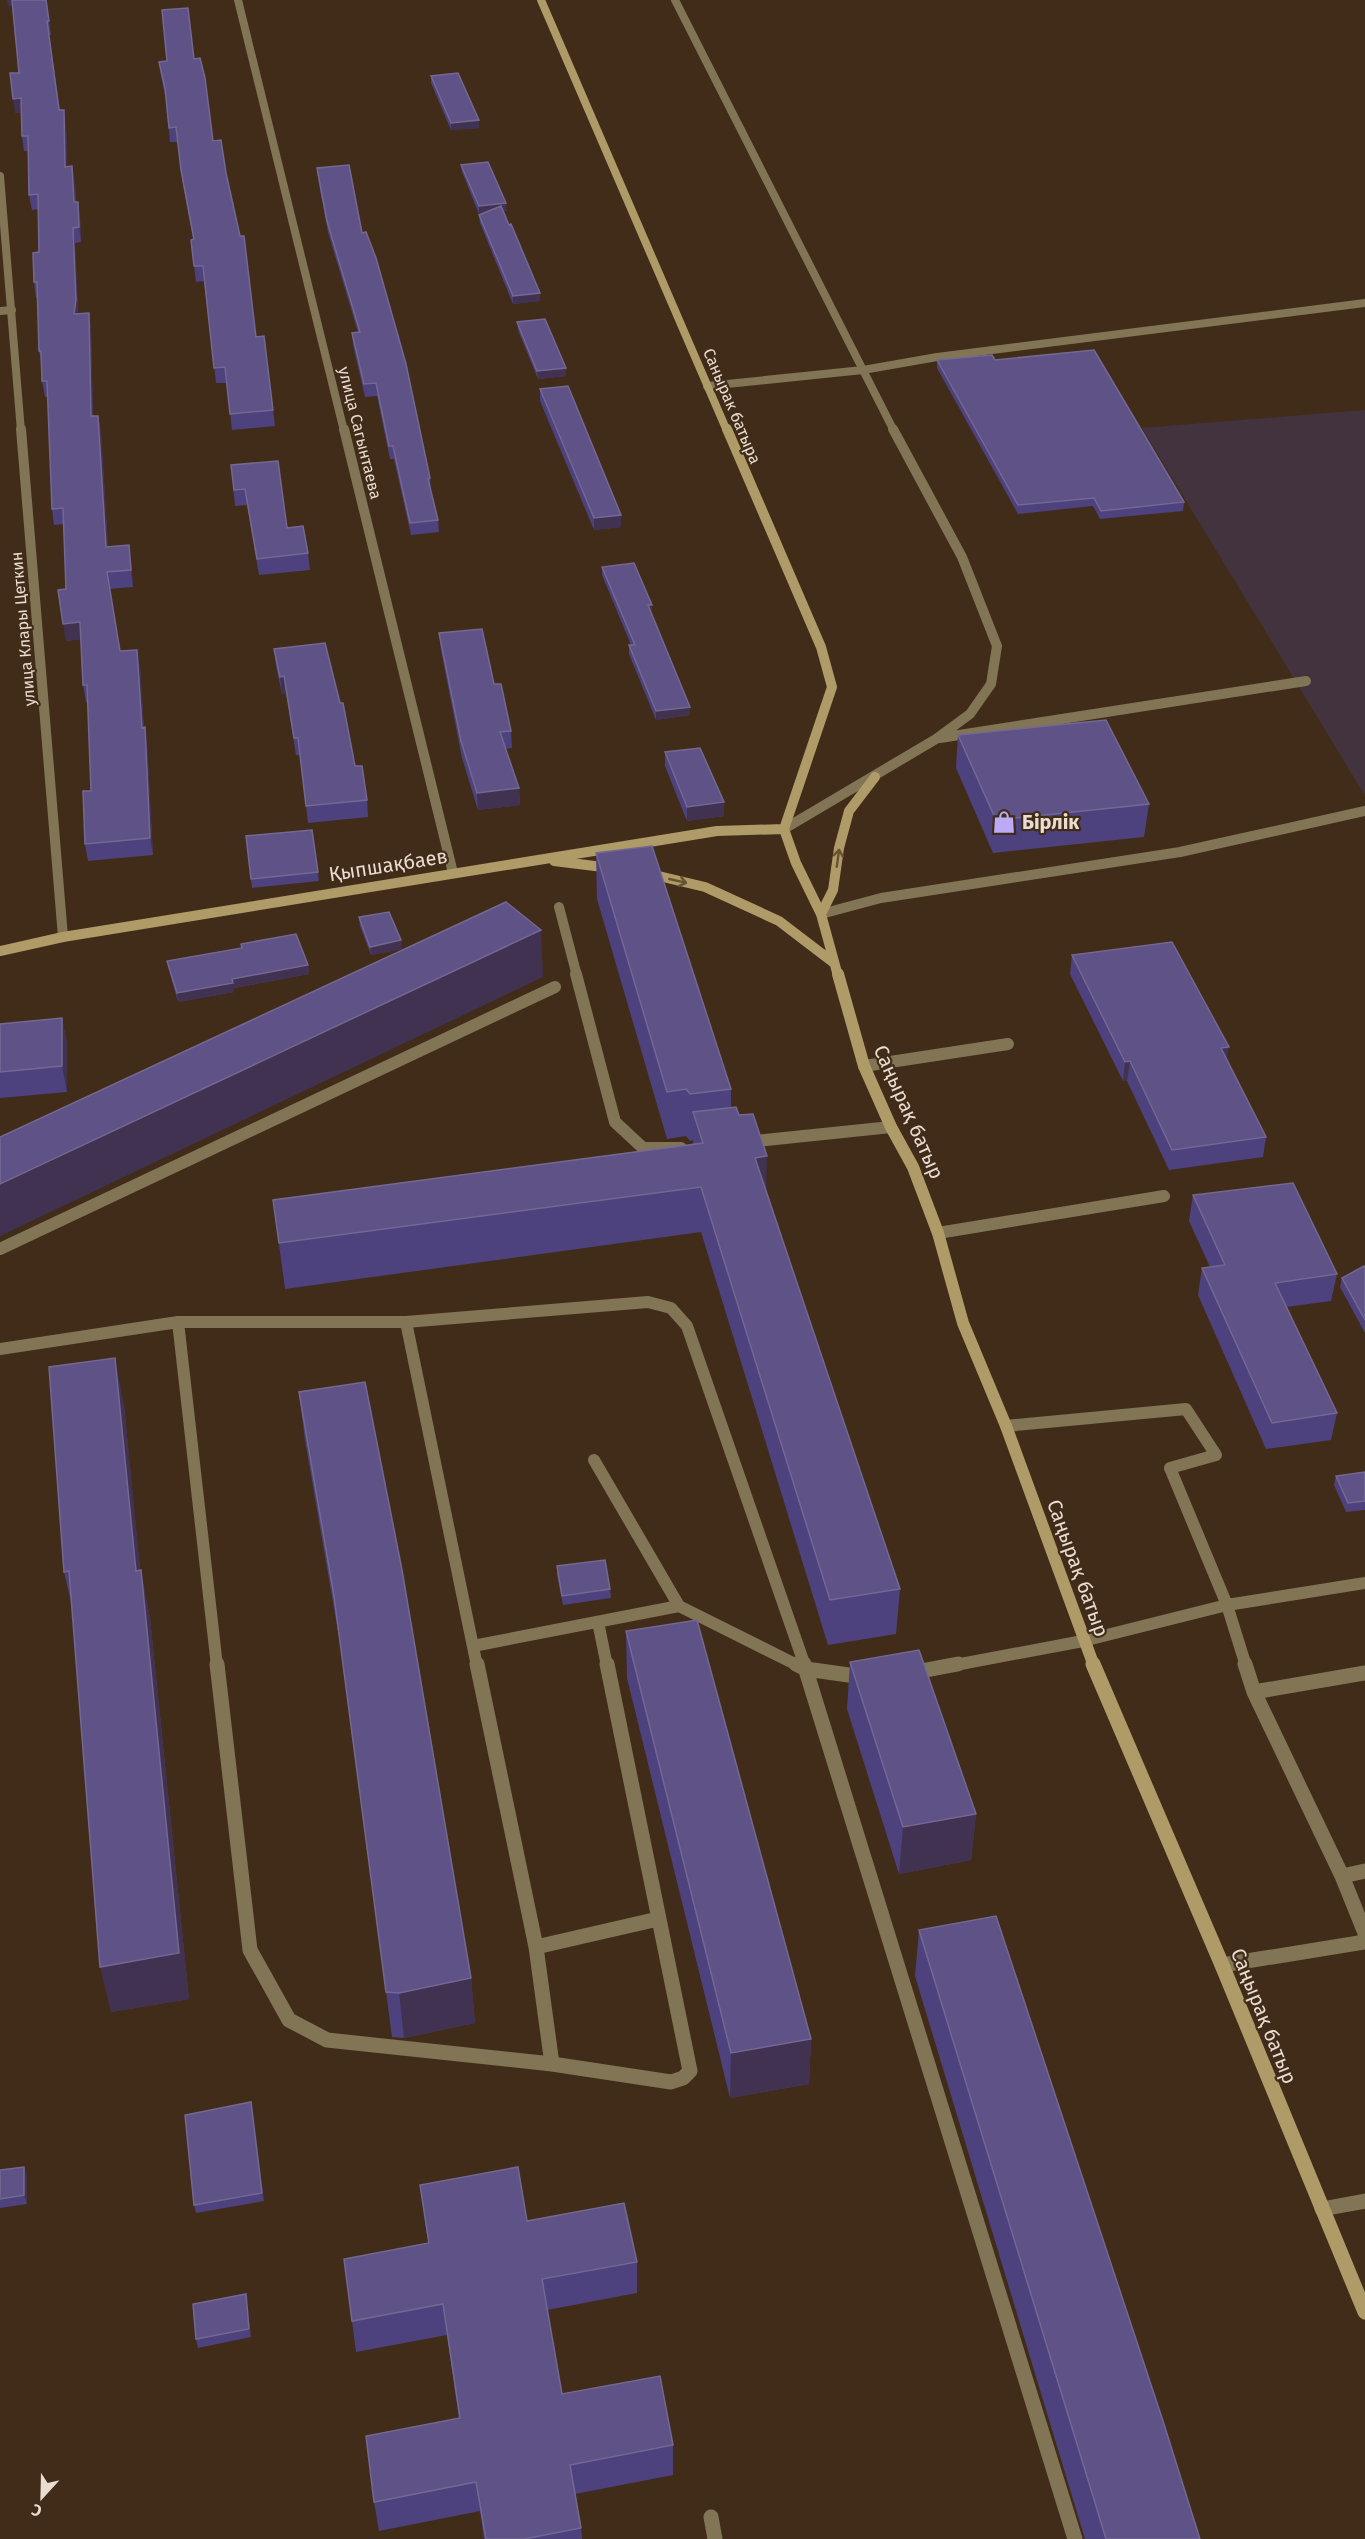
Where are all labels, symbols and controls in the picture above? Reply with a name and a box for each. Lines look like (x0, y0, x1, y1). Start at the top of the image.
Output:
street label: Санырак батыра (699, 345, 765, 467)
street label: улица Сагынтаева (334, 365, 386, 501)
street label: улица Клары Цеткин (7, 551, 39, 707)
shop icon: Бірлік (991, 809, 1017, 835)
place label: Бірлік (1022, 810, 1080, 834)
street label: Қыпшақбаев (327, 844, 449, 886)
one-way arrow (832, 849, 843, 869)
one-way arrow (668, 876, 688, 887)
street label: Саңырақ батыр (869, 1041, 949, 1183)
street label: Саңырақ батыр (1042, 1496, 1114, 1640)
street label: Саңырақ батыр (1226, 1945, 1302, 2087)
north arrow (12, 2467, 72, 2527)
text: С (28, 2500, 44, 2521)

